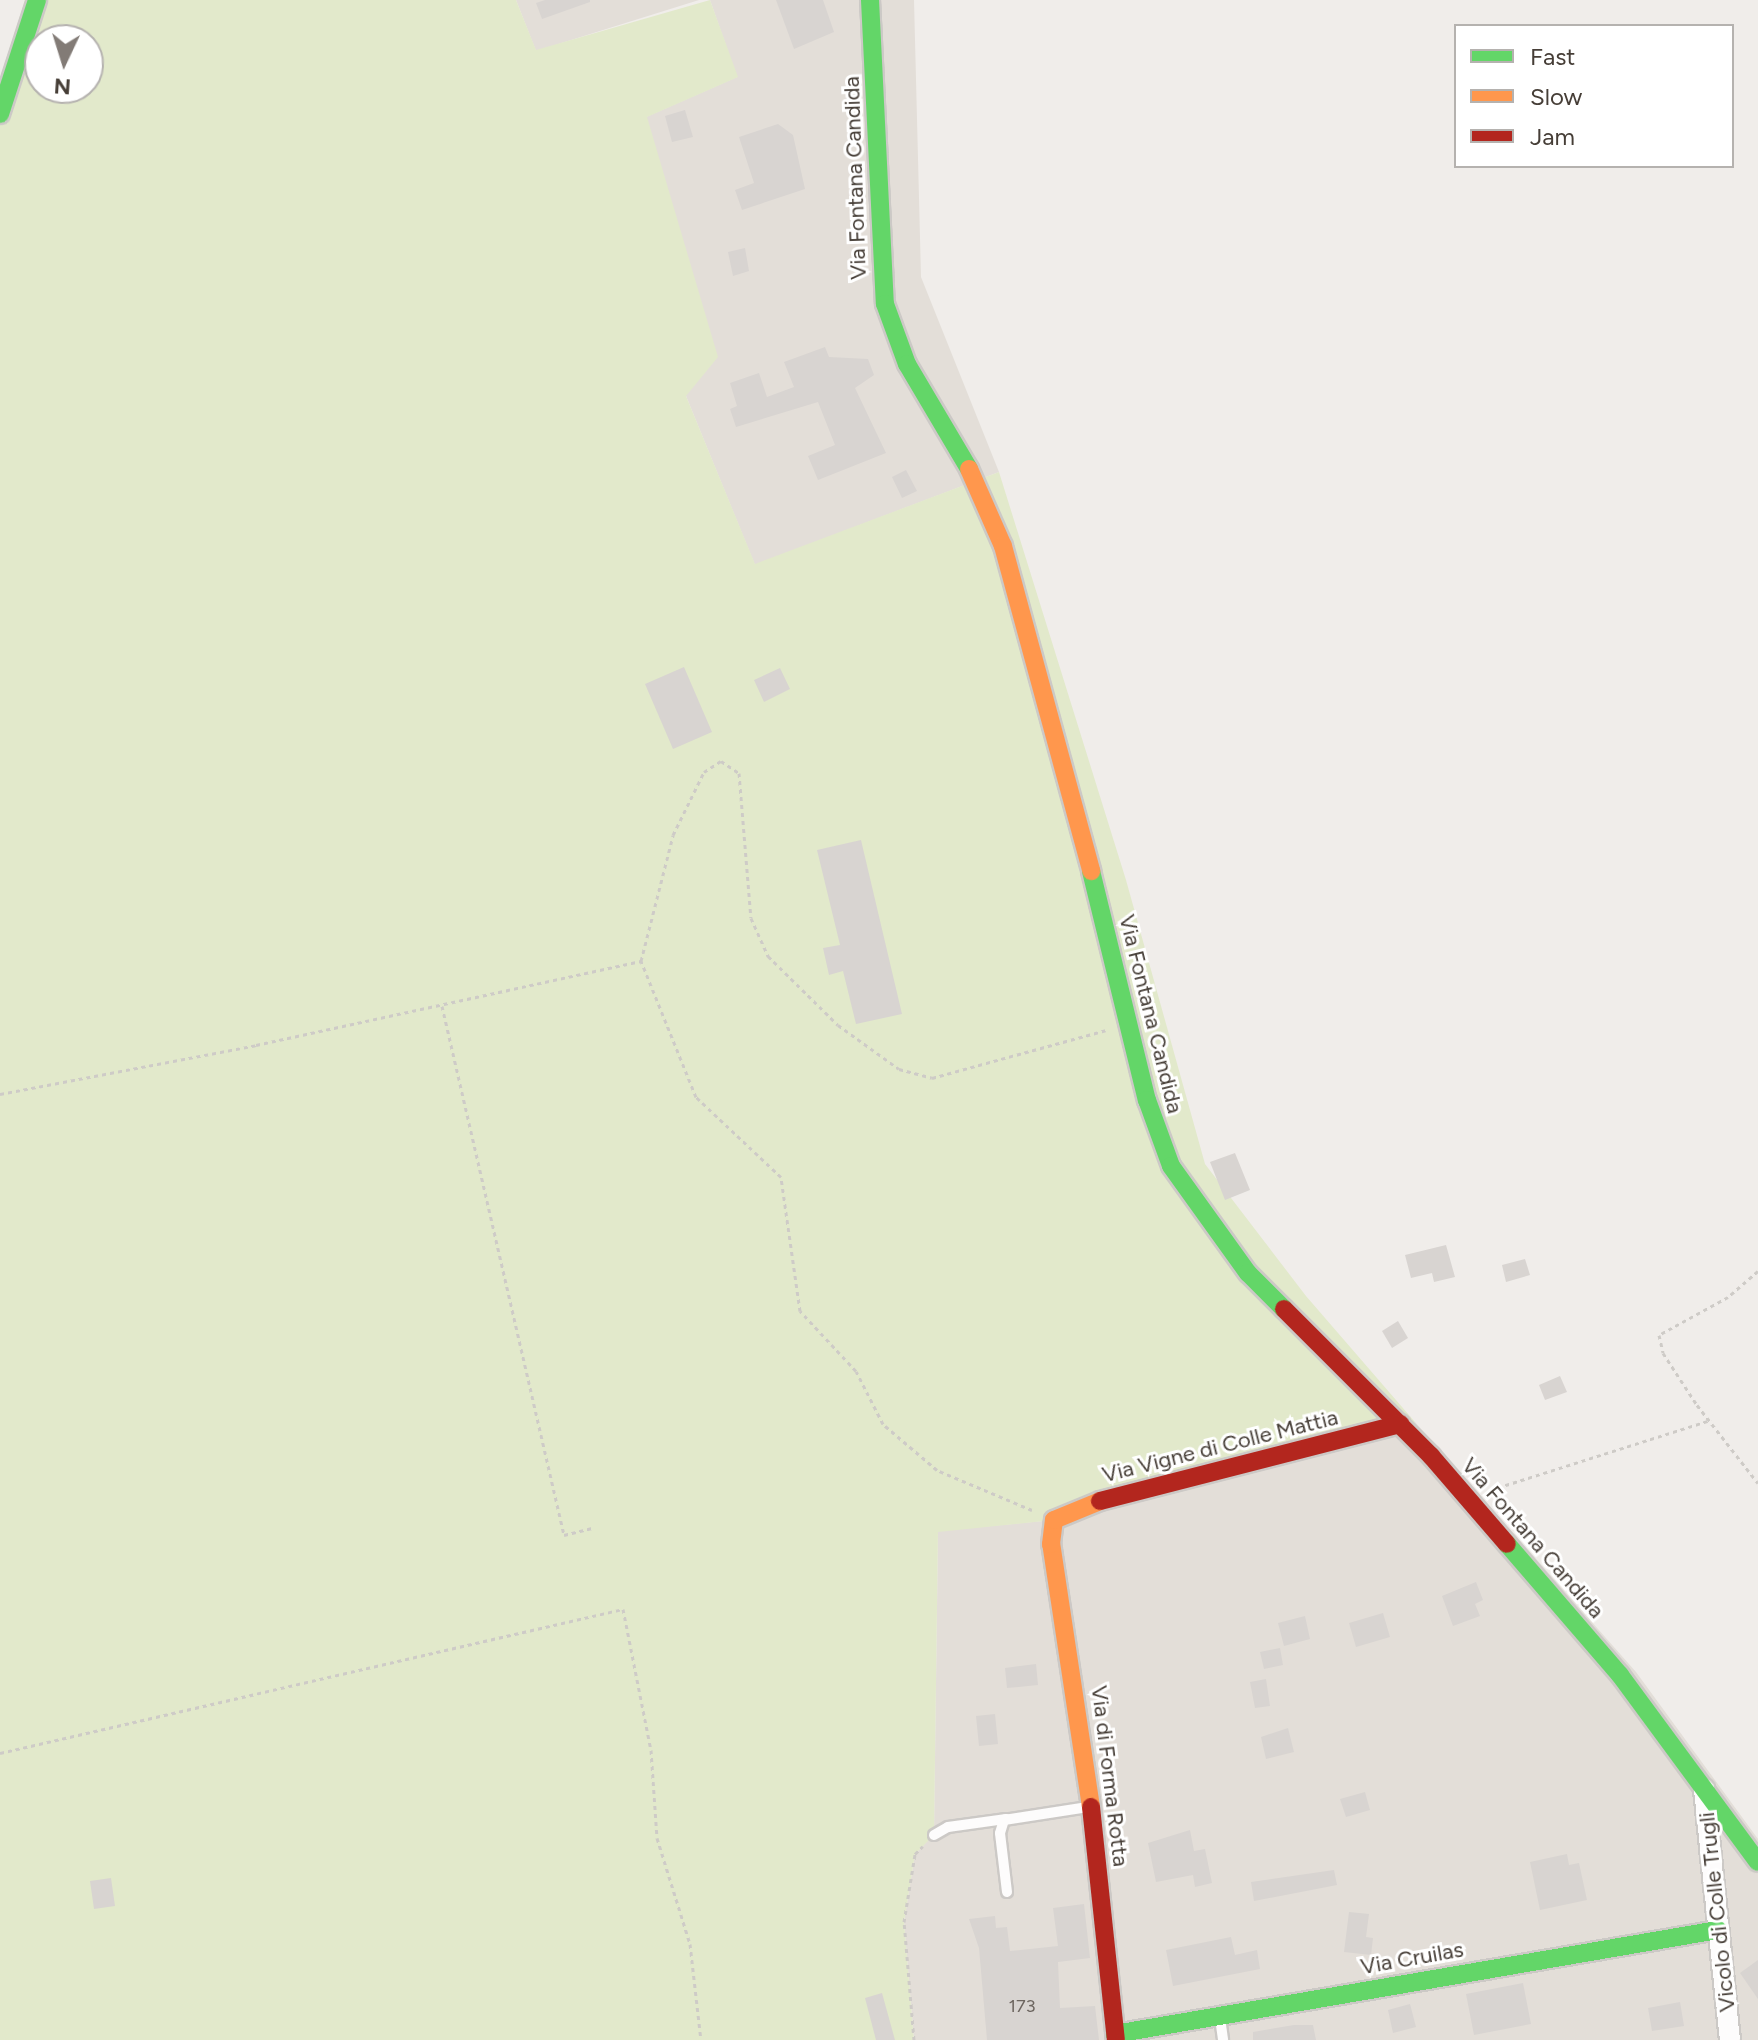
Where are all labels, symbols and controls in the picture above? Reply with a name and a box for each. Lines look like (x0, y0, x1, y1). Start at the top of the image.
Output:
north arrow (24, 24, 104, 104)
legend (1454, 24, 1734, 168)
text: Fast (1530, 42, 1575, 71)
text: N (53, 72, 72, 101)
street label: Via Fontana Candida (838, 76, 872, 280)
text: Slow (1530, 82, 1582, 111)
text: Jam (1530, 122, 1575, 151)
street label: Via Fontana Candida (1114, 912, 1188, 1116)
street label: Via Vigne di Colle Mattia (1099, 1404, 1341, 1488)
street label: Via Fontana Candida (1456, 1452, 1610, 1624)
street label: Via di Forma Rotta (1086, 1684, 1134, 1868)
street label: Vicolo di Colle Trugli (1693, 1811, 1741, 2013)
street label: Via Cruilas (1359, 1936, 1465, 1980)
house number: 173 (1009, 1995, 1035, 2017)

